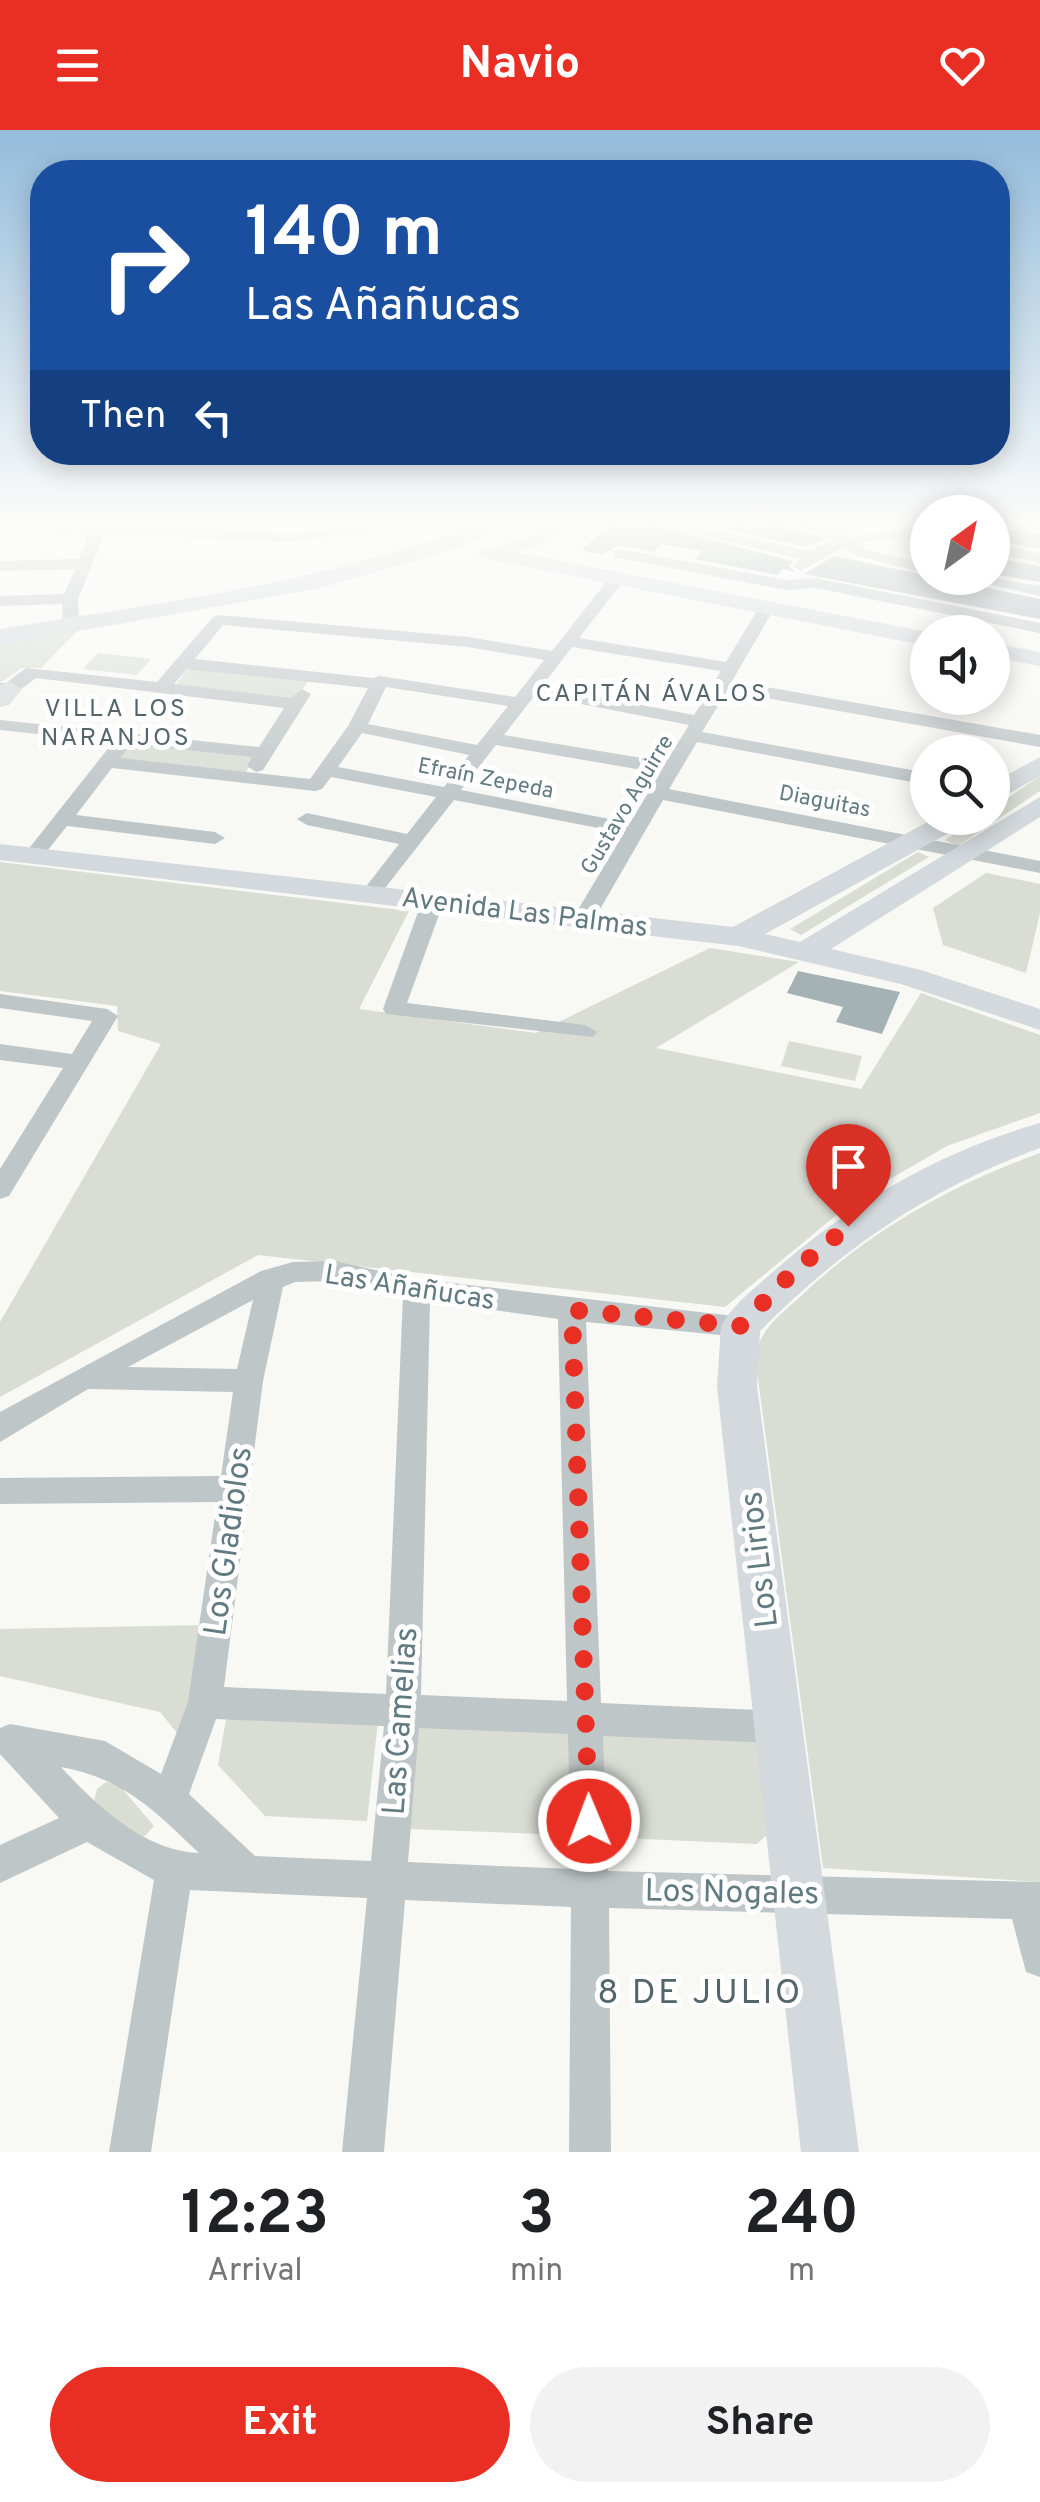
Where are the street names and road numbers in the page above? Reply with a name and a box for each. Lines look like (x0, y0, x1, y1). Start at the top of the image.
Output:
street label: Gustavo Aguirre (576, 730, 680, 880)
street label: Efraín Zepeda (415, 753, 556, 806)
street label: Diaguitas (776, 780, 873, 825)
street label: Avenida Las Palmas (399, 881, 650, 947)
street label: Las Añañucas (322, 1258, 497, 1320)
street label: Los Gladiolos (197, 1444, 263, 1639)
street label: Los Lirios (733, 1489, 789, 1630)
street label: Las Camelias (375, 1626, 429, 1817)
street label: Los Nogales (644, 1872, 819, 1916)

